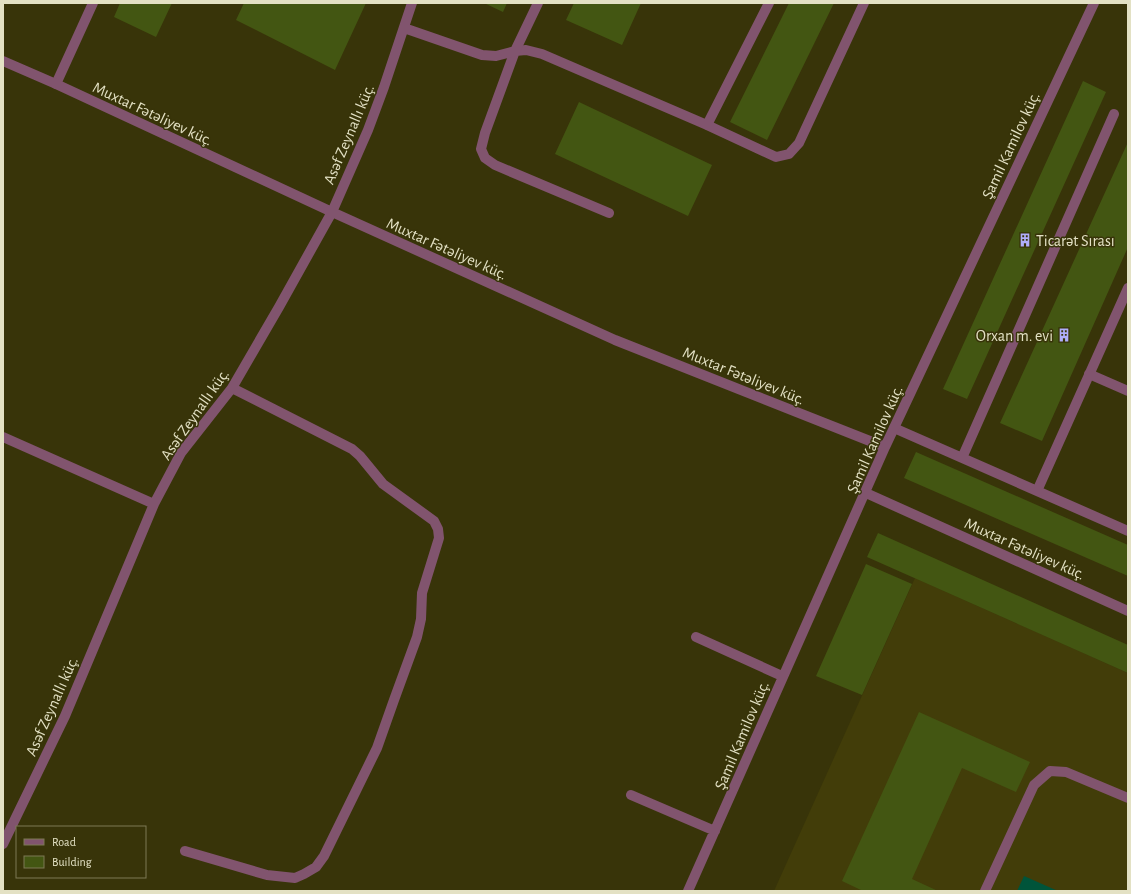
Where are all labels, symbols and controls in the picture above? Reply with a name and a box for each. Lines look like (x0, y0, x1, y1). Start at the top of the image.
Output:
street label: Muxtar Fətəliyev küç. (90, 79, 215, 150)
street label: Asəf Zeynallı küç. (321, 82, 378, 187)
street label: Şamil Kamilov küç. (979, 89, 1043, 201)
street label: Muxtar Fətəliyev küç. (384, 215, 509, 284)
building icon: Ticarət Sırası (1017, 232, 1033, 248)
place label: Ticarət Sırası (1036, 233, 1115, 249)
building icon: Orxan m. evi (1056, 327, 1072, 343)
place label: Orxan m. evi (976, 328, 1053, 344)
street label: Muxtar Fətəliyev küç. (680, 344, 807, 409)
street label: Asəf Zeynallı küç. (158, 366, 233, 463)
street label: Şamil Kamilov küç. (844, 383, 906, 496)
street label: Muxtar Fətəliyev küç. (962, 515, 1087, 584)
street label: Asəf Zeynallı küç. (23, 654, 82, 759)
street label: Şamil Kamilov küç. (712, 679, 772, 792)
legend (16, 826, 146, 878)
text: Road (52, 836, 76, 848)
text: Building (52, 856, 92, 868)

